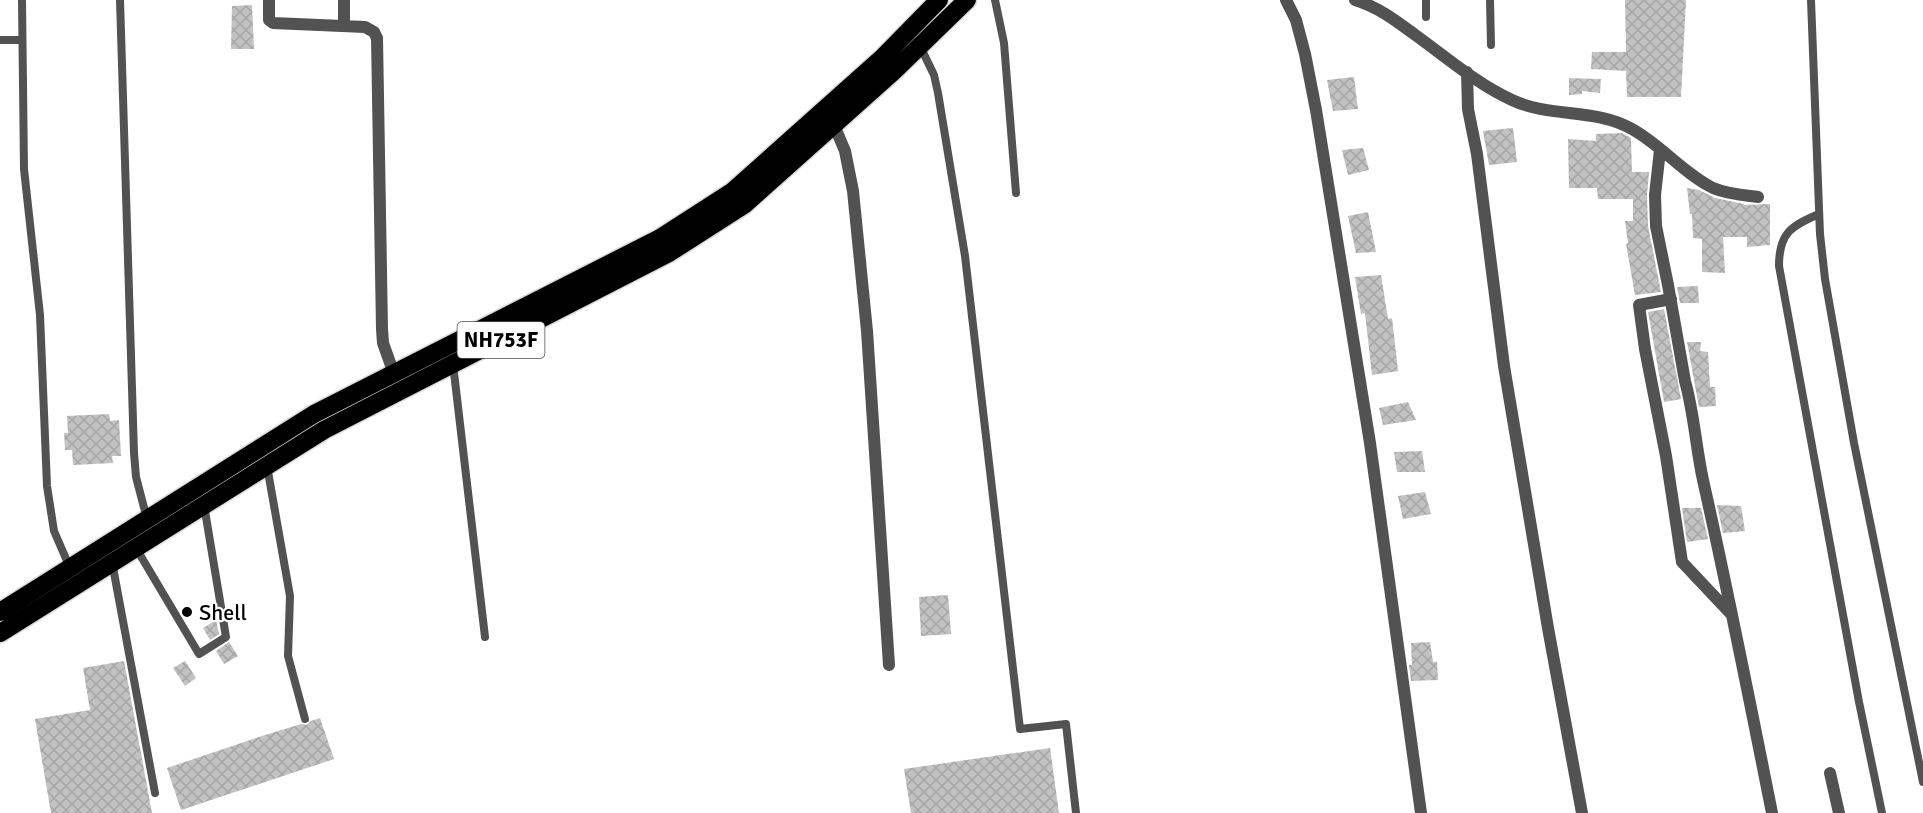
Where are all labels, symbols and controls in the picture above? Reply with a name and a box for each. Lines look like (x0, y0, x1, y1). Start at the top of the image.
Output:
road number: NH753F (458, 322, 544, 358)
place label: Shell (199, 599, 247, 626)
marker: Shell (180, 605, 194, 619)

